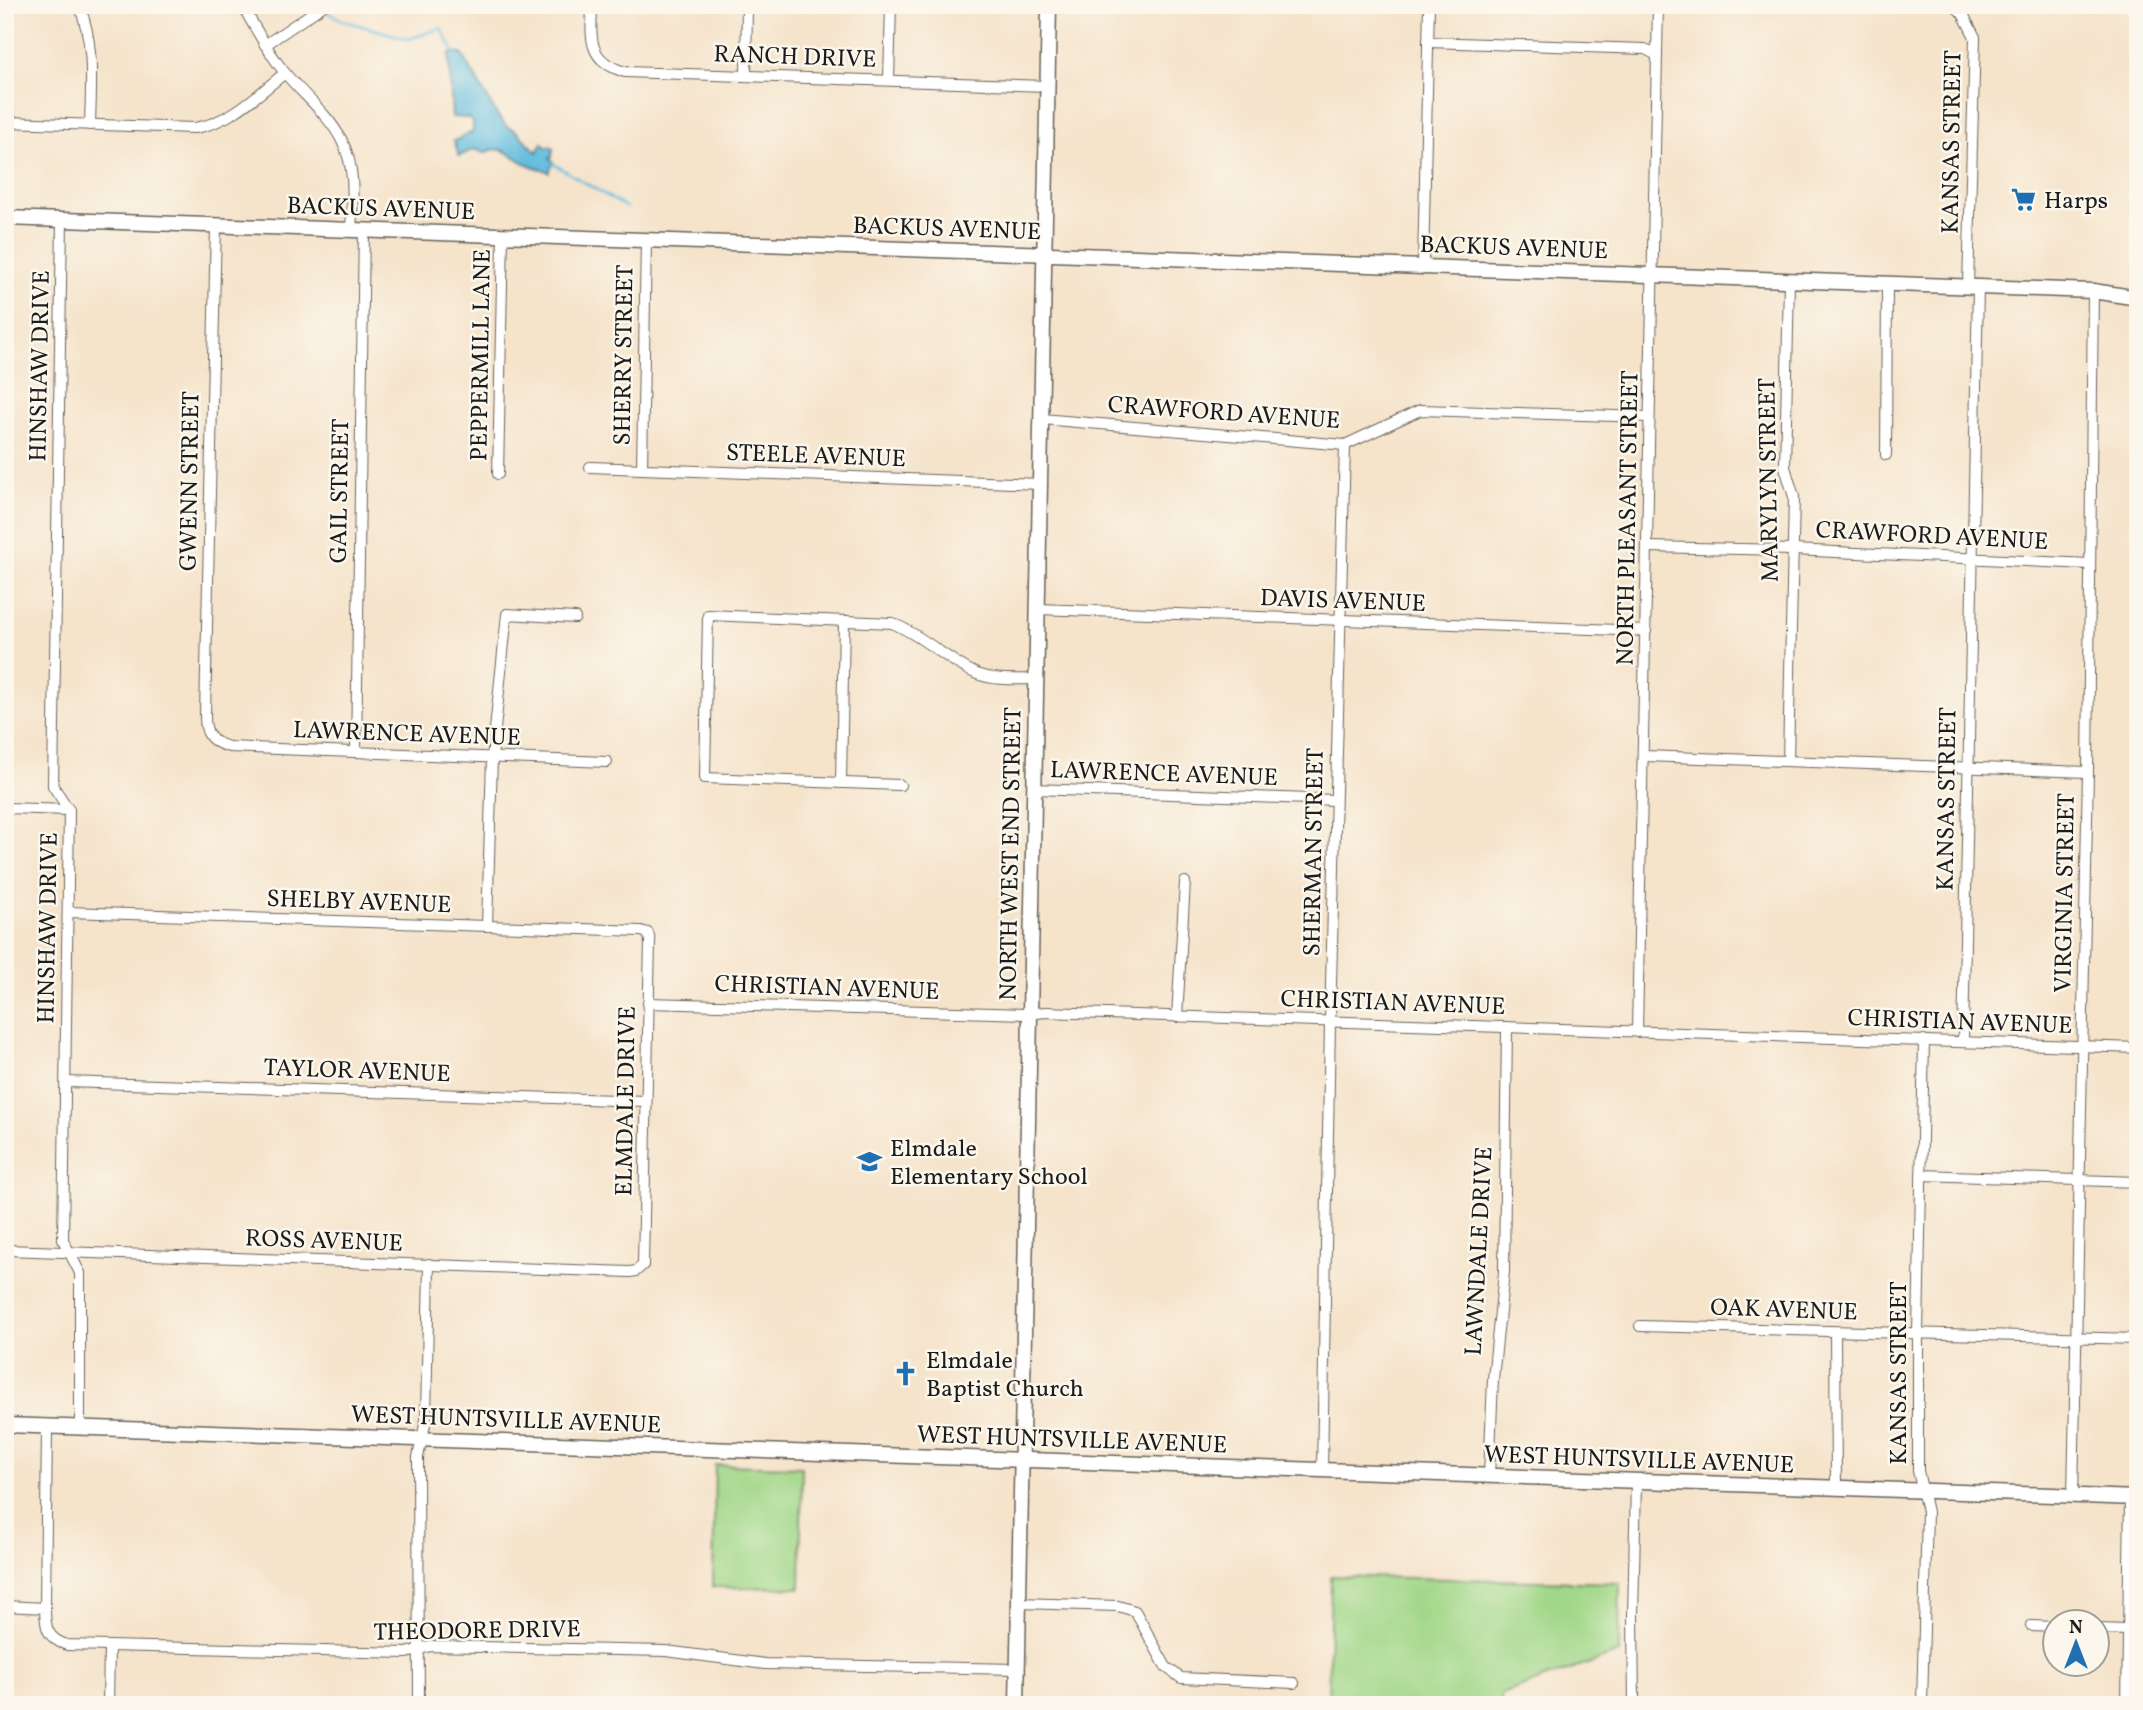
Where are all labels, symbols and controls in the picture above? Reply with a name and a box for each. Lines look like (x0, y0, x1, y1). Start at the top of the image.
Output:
street label: RANCH DRIVE (713, 38, 877, 78)
street label: KANSAS STREET (1934, 50, 1972, 234)
place label: Harps (2044, 185, 2108, 219)
supermarket icon: Harps (2010, 186, 2038, 214)
street label: BACKUS AVENUE (286, 190, 476, 230)
street label: BACKUS AVENUE (852, 210, 1042, 250)
street label: BACKUS AVENUE (1419, 229, 1609, 269)
street label: PEPPERMILL LANE (463, 249, 501, 461)
street label: SHERRY STREET (606, 264, 644, 446)
street label: HINSHAW DRIVE (22, 270, 60, 462)
street label: NORTH PLEASANT STREET (1609, 370, 1649, 666)
street label: MARYLYN STREET (1751, 378, 1789, 582)
street label: CRAWFORD AVENUE (1107, 389, 1341, 439)
street label: GWENN STREET (172, 391, 210, 571)
street label: GAIL STREET (323, 418, 359, 564)
street label: STEELE AVENUE (725, 437, 906, 477)
street label: CRAWFORD AVENUE (1815, 514, 2049, 560)
street label: DAVIS AVENUE (1259, 582, 1426, 622)
street label: NORTH WEST END STREET (992, 707, 1032, 1001)
street label: KANSAS STREET (1929, 707, 1967, 891)
street label: LAWRENCE AVENUE (292, 714, 521, 756)
street label: SHERMAN STREET (1296, 747, 1334, 957)
street label: LAWRENCE AVENUE (1049, 754, 1278, 796)
street label: VIRGINIA STREET (2047, 793, 2085, 993)
street label: HINSHAW DRIVE (30, 832, 68, 1024)
street label: SHELBY AVENUE (266, 883, 452, 923)
street label: CHRISTIAN AVENUE (714, 968, 940, 1010)
street label: CHRISTIAN AVENUE (1280, 983, 1506, 1025)
street label: CHRISTIAN AVENUE (1847, 1002, 2073, 1044)
street label: ELMDALE DRIVE (608, 1006, 646, 1196)
street label: TAYLOR AVENUE (263, 1052, 451, 1092)
place label: Elmdale Elementary School (890, 1133, 1088, 1195)
street label: LAWNDALE DRIVE (1458, 1146, 1502, 1357)
school or university icon: Elmdale Elementary School (856, 1148, 884, 1176)
street label: ROSS AVENUE (244, 1222, 403, 1262)
street label: KANSAS STREET (1883, 1281, 1917, 1465)
street label: OAK AVENUE (1710, 1291, 1858, 1331)
place label: Elmdale Baptist Church (926, 1345, 1084, 1407)
church icon: Elmdale Baptist Church (892, 1360, 920, 1388)
street label: WEST HUNTSVILLE AVENUE (350, 1399, 662, 1443)
street label: WEST HUNTSVILLE AVENUE (916, 1419, 1228, 1463)
street label: WEST HUNTSVILLE AVENUE (1483, 1439, 1795, 1483)
north arrow (2042, 1608, 2112, 1678)
street label: THEODORE DRIVE (373, 1613, 581, 1651)
text: N (2069, 1615, 2083, 1641)

